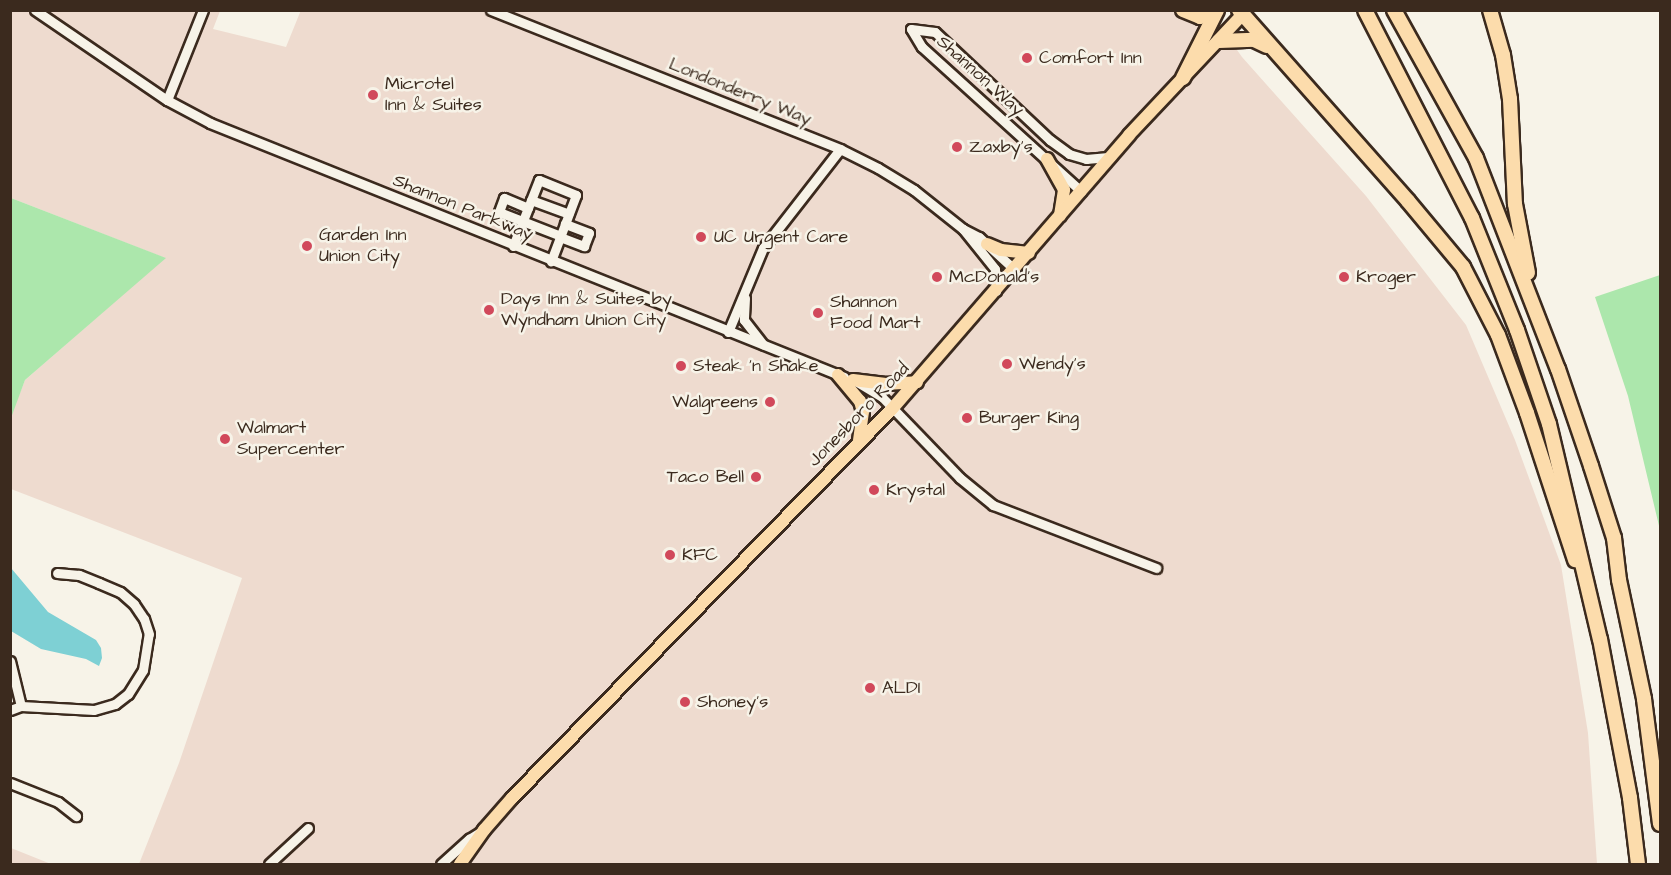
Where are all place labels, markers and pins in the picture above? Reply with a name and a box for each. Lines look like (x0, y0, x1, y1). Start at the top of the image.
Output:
place label: Comfort Inn (1039, 47, 1142, 69)
marker: Comfort Inn (1020, 51, 1034, 65)
place label: Microtel Inn & Suites (385, 74, 482, 116)
marker: Microtel Inn & Suites (366, 88, 380, 102)
place label: Zaxby's (969, 136, 1033, 158)
marker: Zaxby's (950, 140, 964, 154)
place label: Garden Inn Union City (319, 225, 406, 268)
place label: UC Urgent Care (714, 226, 848, 248)
marker: UC Urgent Care (692, 228, 710, 246)
marker: Garden Inn Union City (300, 239, 314, 253)
place label: McDonald's (949, 266, 1039, 288)
place label: Kroger (1356, 266, 1416, 288)
marker: McDonald's (930, 270, 944, 284)
marker: Kroger (1337, 270, 1351, 284)
place label: Days Inn & Suites by Wyndham Union City (501, 289, 672, 332)
place label: Shannon Food Mart (830, 292, 920, 334)
marker: Days Inn & Suites by Wyndham Union City (482, 303, 496, 317)
marker: Shannon Food Mart (811, 306, 825, 320)
place label: Wendy's (1019, 353, 1086, 375)
place label: Steak 'n Shake (693, 355, 819, 377)
marker: Wendy's (1000, 357, 1014, 371)
marker: Steak 'n Shake (674, 359, 688, 373)
place label: Walgreens (672, 391, 758, 413)
marker: Walgreens (763, 395, 777, 409)
place label: Burger King (979, 407, 1079, 429)
marker: Burger King (960, 411, 974, 425)
place label: Walmart Supercenter (237, 418, 344, 460)
marker: Walmart Supercenter (218, 432, 232, 446)
place label: Taco Bell (667, 466, 744, 488)
marker: Taco Bell (749, 470, 763, 484)
place label: Krystal (886, 479, 945, 501)
marker: Krystal (867, 483, 881, 497)
place label: KFC (682, 544, 718, 566)
marker: KFC (663, 548, 677, 562)
place label: ALDI (882, 677, 920, 699)
marker: ALDI (863, 681, 877, 695)
place label: Shoney's (697, 691, 768, 713)
marker: Shoney's (678, 695, 692, 709)

